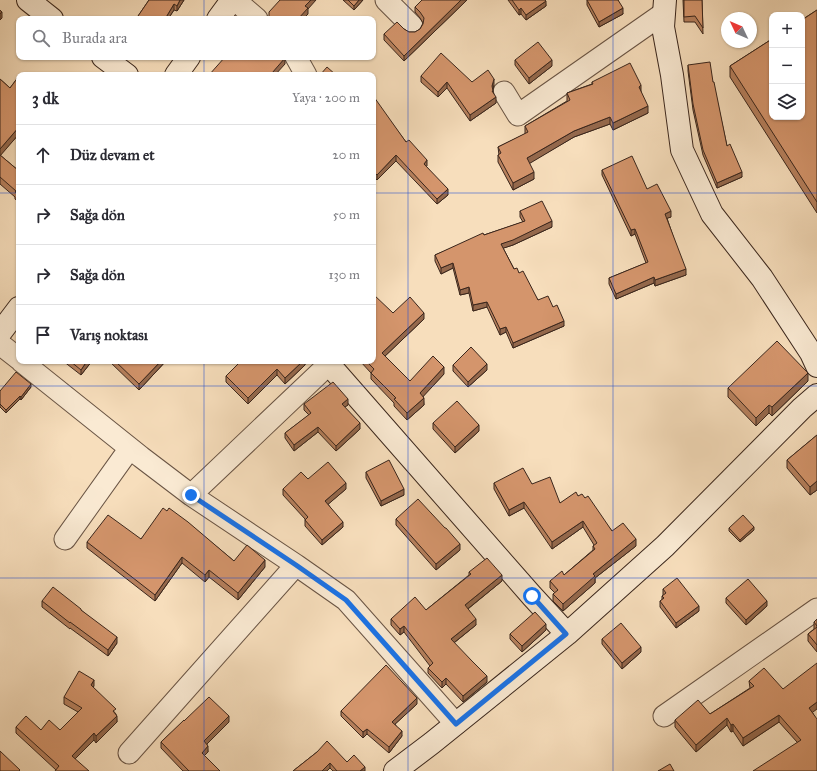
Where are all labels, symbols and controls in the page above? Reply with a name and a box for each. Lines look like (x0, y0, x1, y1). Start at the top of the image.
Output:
north arrow (721, 12, 757, 48)
map controls (769, 12, 805, 120)
button: + (769, 12, 805, 48)
search box (16, 16, 376, 60)
icon: search (30, 27, 52, 49)
text: Burada ara (62, 29, 127, 47)
button: − (769, 48, 805, 84)
button: layers (769, 84, 805, 120)
text: 3 dk (32, 88, 59, 109)
text: Yaya · 200 m (292, 90, 360, 106)
icon: ahead (32, 144, 54, 166)
text: Düz devam et (70, 146, 155, 164)
text: 20 m (332, 147, 360, 163)
icon: right (32, 204, 54, 226)
text: Sağa dön (70, 206, 125, 224)
text: 50 m (333, 207, 360, 223)
icon: right (32, 264, 54, 286)
text: Sağa dön (70, 266, 125, 284)
text: 130 m (328, 267, 360, 283)
icon: arrive (32, 324, 54, 346)
text: Varış noktası (70, 326, 148, 344)
route end (182, 486, 200, 504)
route start (523, 587, 541, 605)

